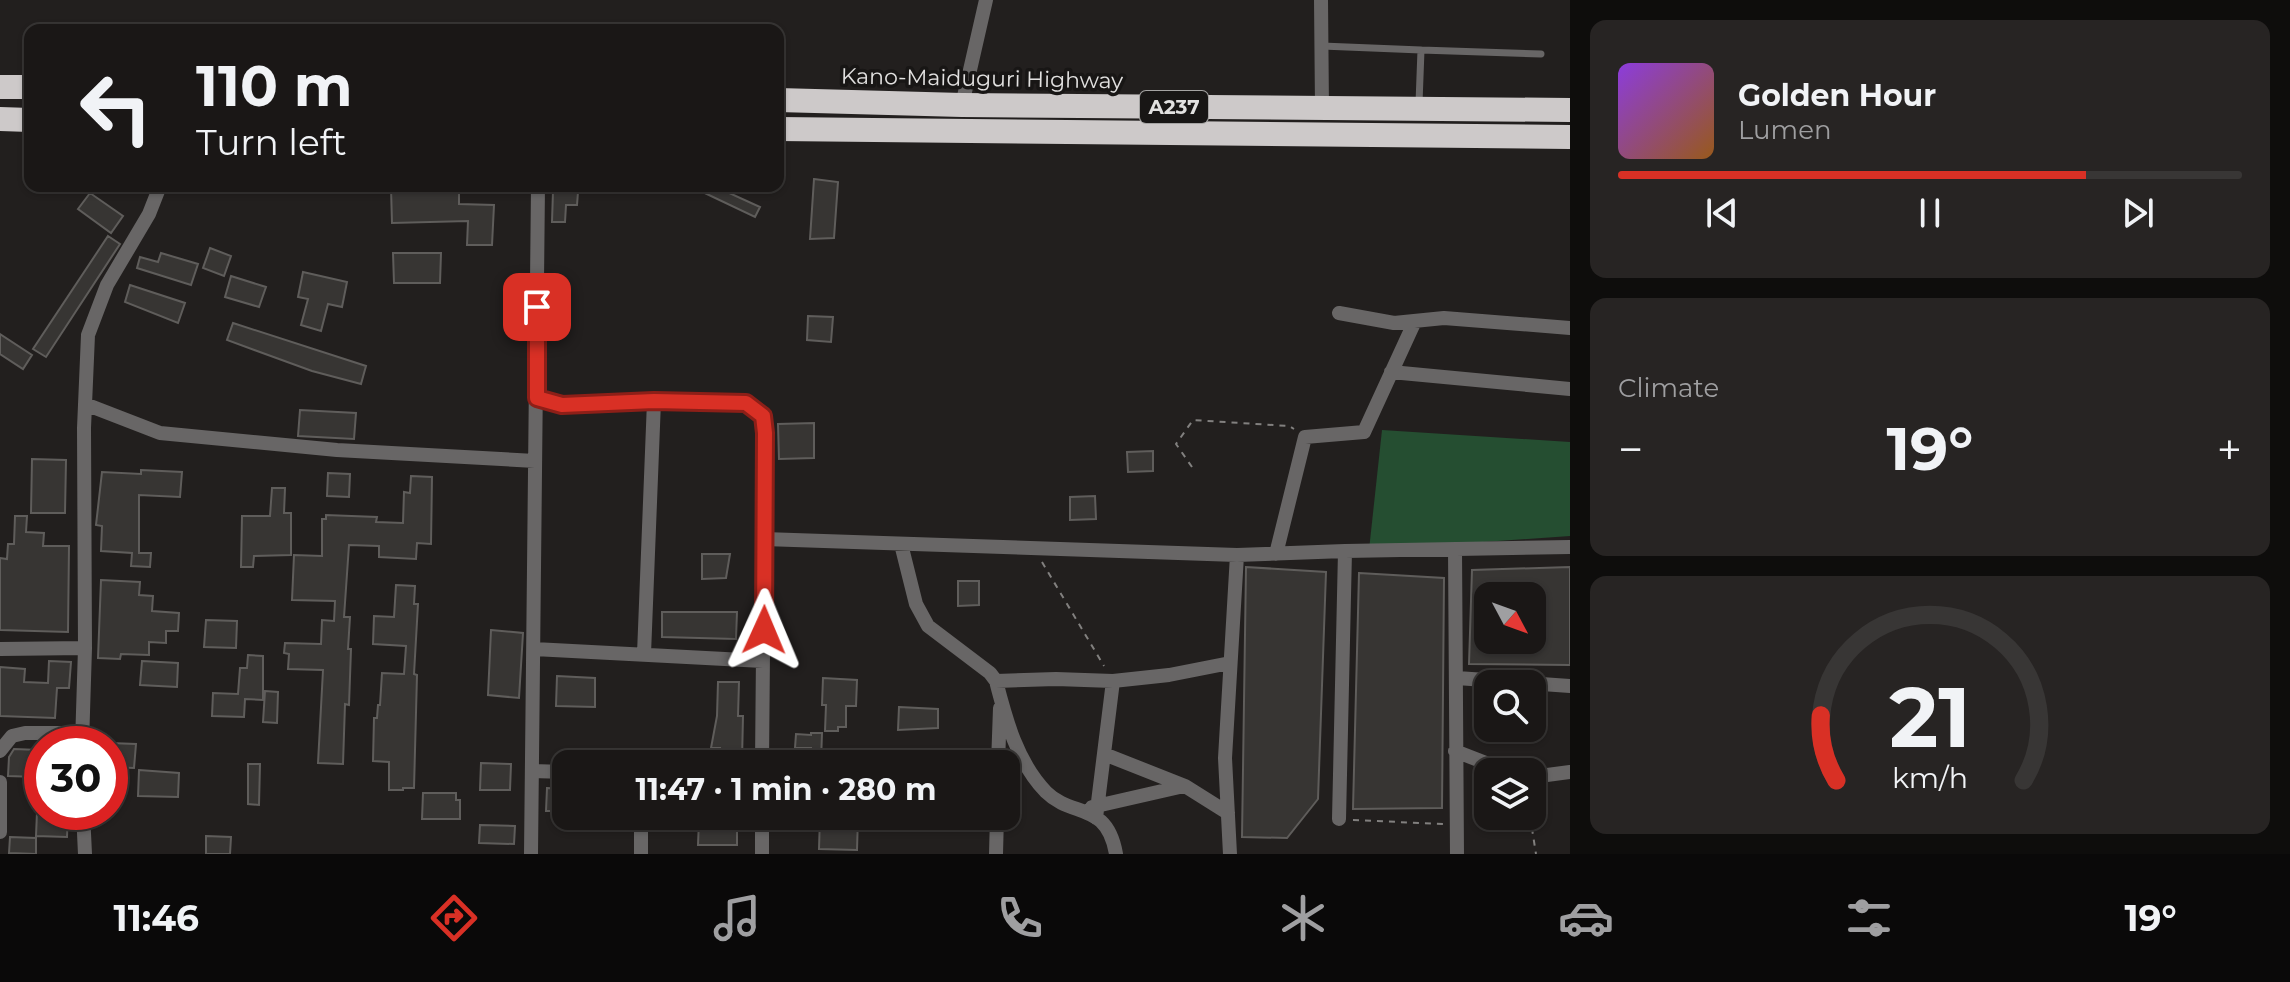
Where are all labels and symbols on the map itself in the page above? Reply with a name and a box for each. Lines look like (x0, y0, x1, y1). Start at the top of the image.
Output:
street label: Kano-Maiduguri Highway (841, 63, 1123, 94)
road number: A237 (1140, 91, 1208, 123)
pin (503, 273, 571, 341)
north arrow (1474, 582, 1546, 654)
position arrow (722, 588, 806, 672)
speed limit sign: 30 (24, 726, 128, 830)

